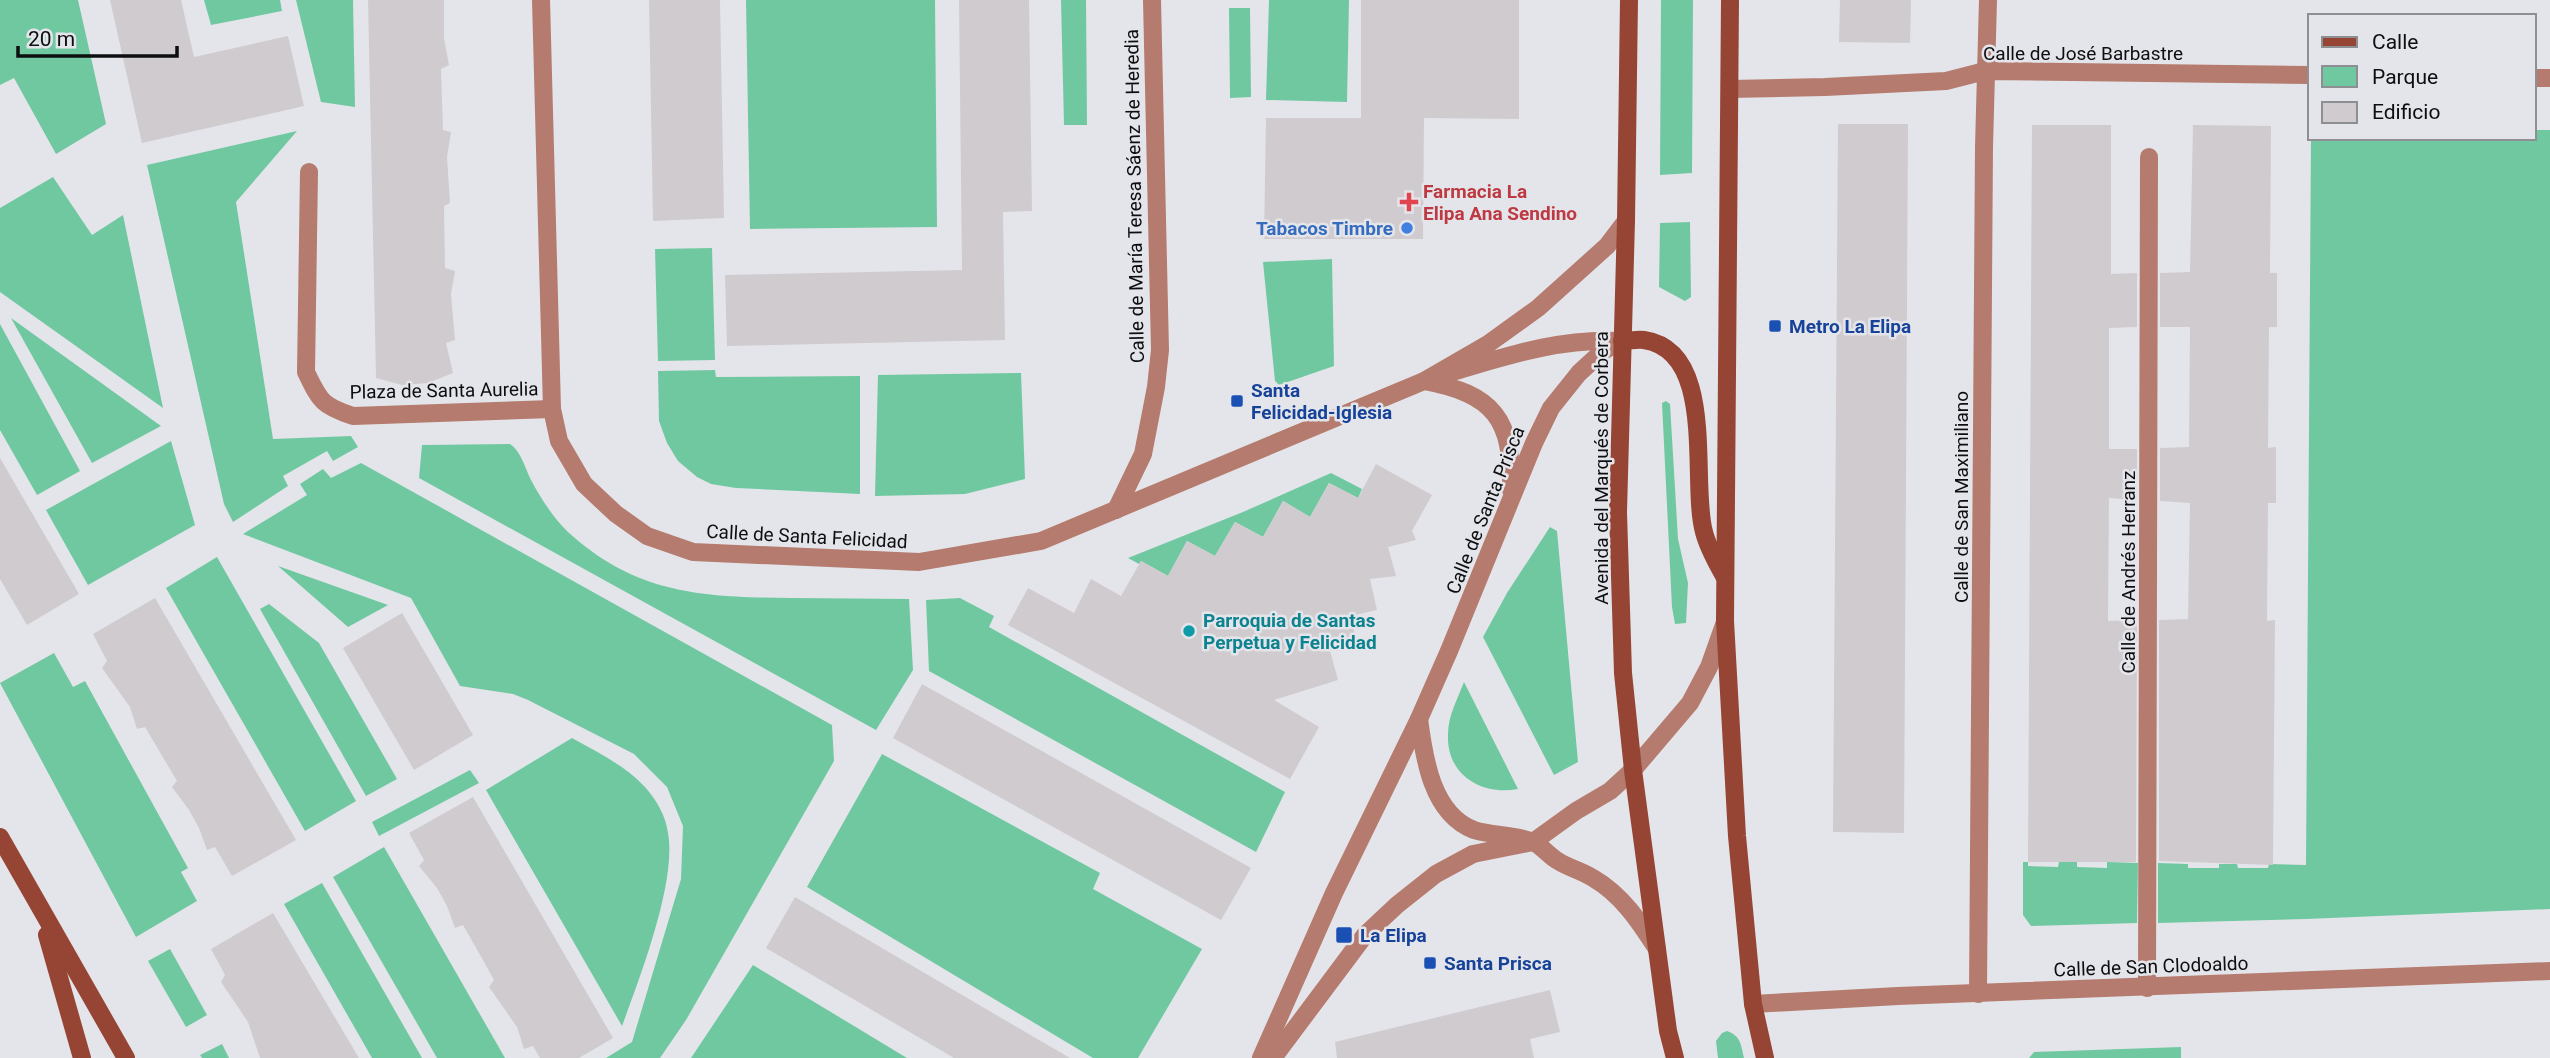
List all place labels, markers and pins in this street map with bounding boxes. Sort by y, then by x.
place label: Farmacia La Elipa Ana Sendino [1423,180,1577,225]
marker: Farmacia La Elipa Ana Sendino [1401,194,1417,210]
place label: Tabacos Timbre [1256,217,1393,240]
marker: Tabacos Timbre [1399,220,1415,236]
place label: Metro La Elipa [1789,315,1911,338]
marker: Metro La Elipa [1767,318,1783,334]
place label: Santa Felicidad-Iglesia [1251,379,1392,424]
marker: Santa Felicidad-Iglesia [1229,393,1245,409]
place label: Parroquia de Santas Perpetua y Felicidad [1203,609,1377,654]
marker: Parroquia de Santas Perpetua y Felicidad [1181,623,1197,639]
place label: La Elipa [1360,924,1427,947]
marker: La Elipa [1334,925,1354,945]
place label: Santa Prisca [1444,952,1552,975]
marker: Santa Prisca [1422,955,1438,971]

